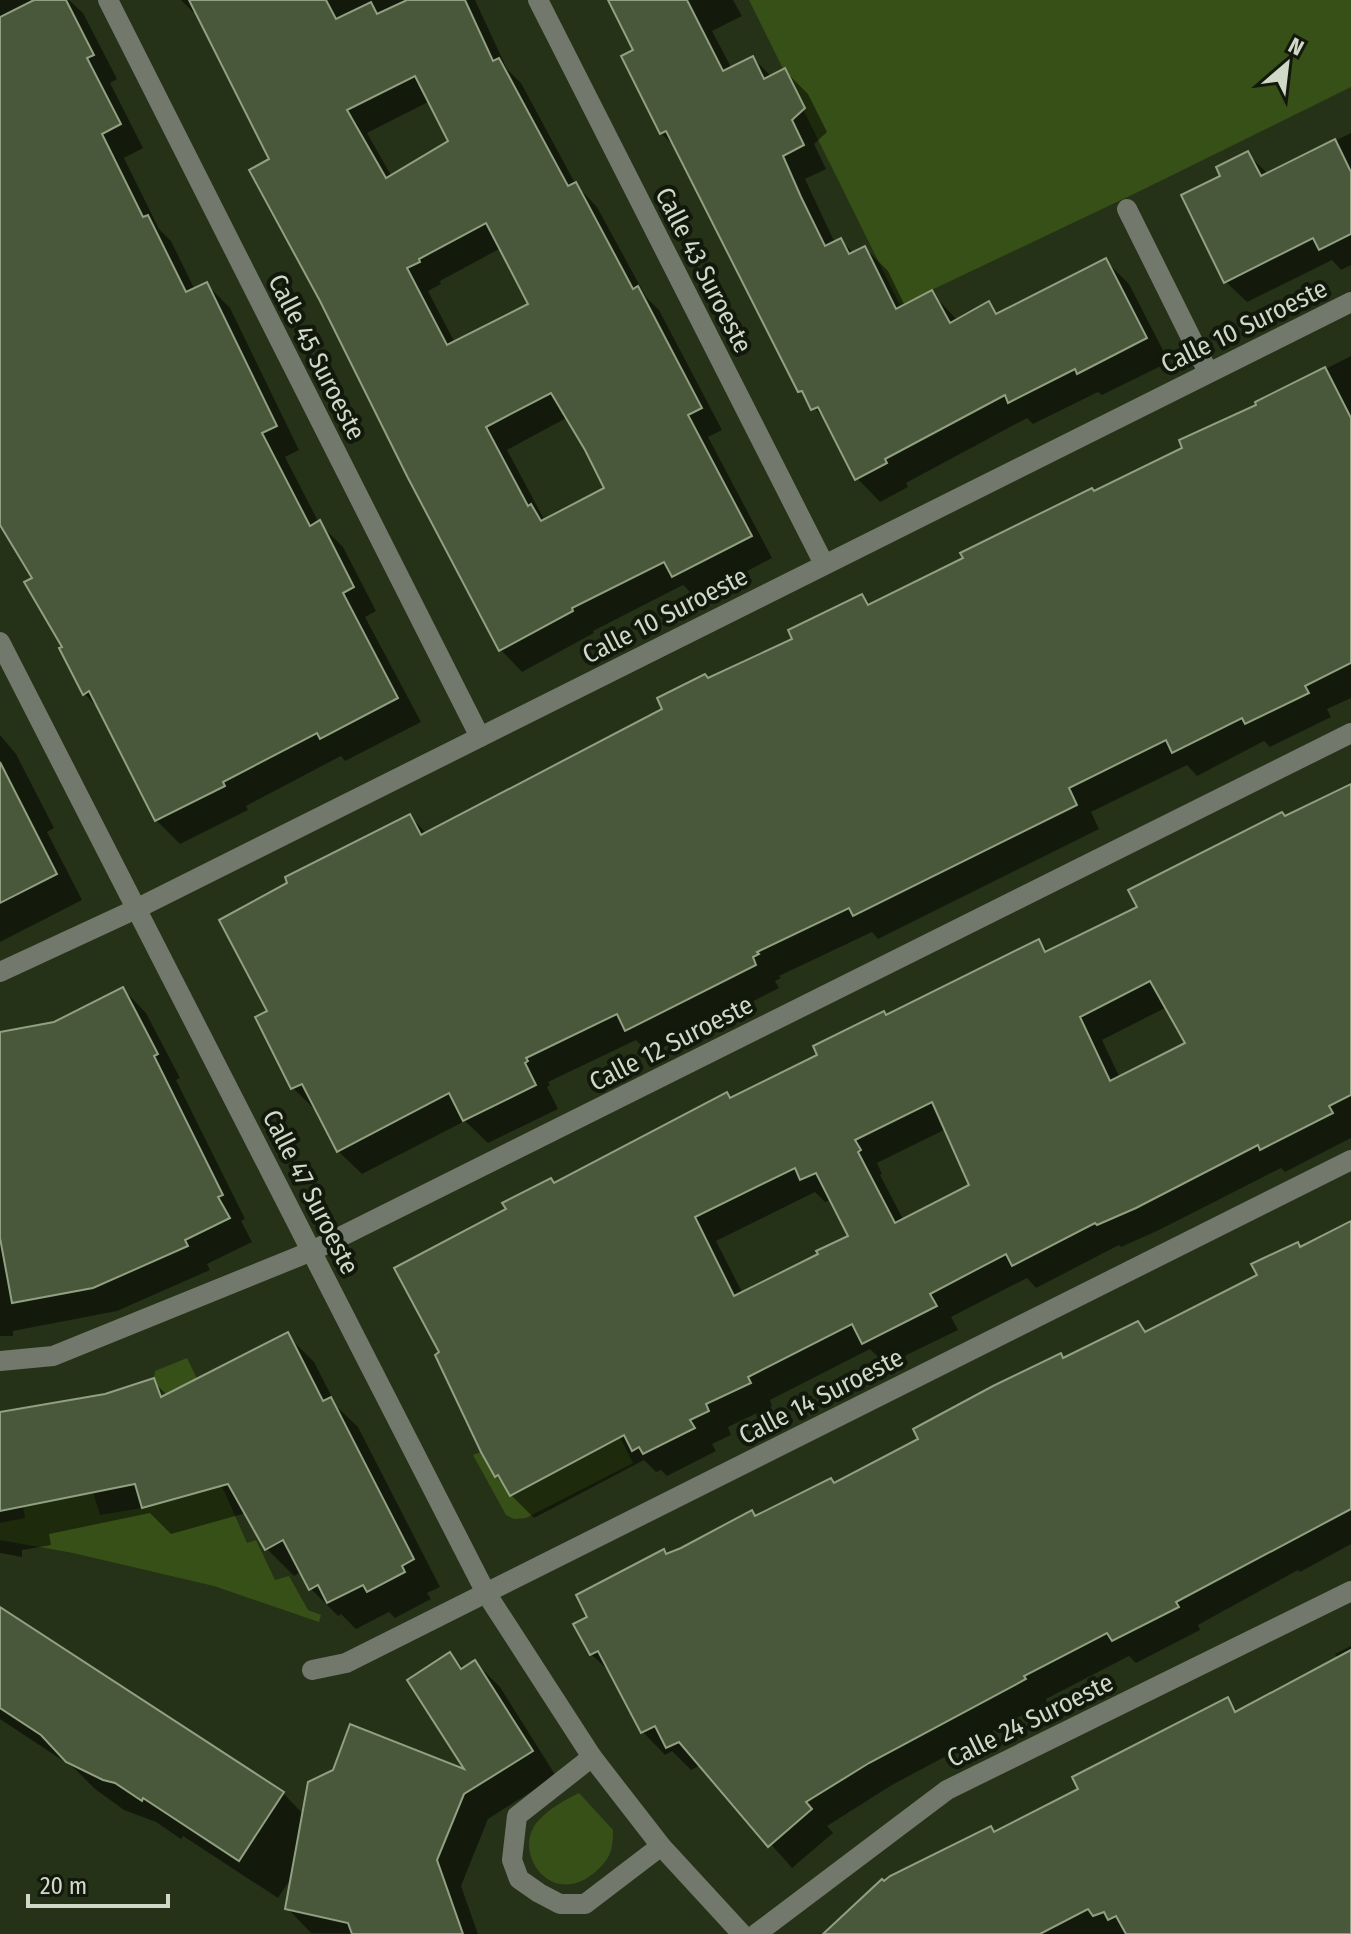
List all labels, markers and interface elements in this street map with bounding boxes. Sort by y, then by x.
north arrow [1247,24,1327,104]
text: N [1284,32,1308,62]
street label: Calle 43 Suroeste [649,182,759,358]
street label: Calle 45 Suroeste [261,269,372,445]
street label: Calle 10 Suroeste [1156,273,1332,380]
street label: Calle 10 Suroeste [577,561,753,670]
street label: Calle 12 Suroeste [584,989,758,1098]
street label: Calle 47 Suroeste [256,1105,365,1280]
street label: Calle 14 Suroeste [734,1342,909,1451]
street label: Calle 24 Suroeste [942,1667,1118,1774]
scale bar [28,1858,168,1908]
text: 20 m [40,1872,87,1900]

